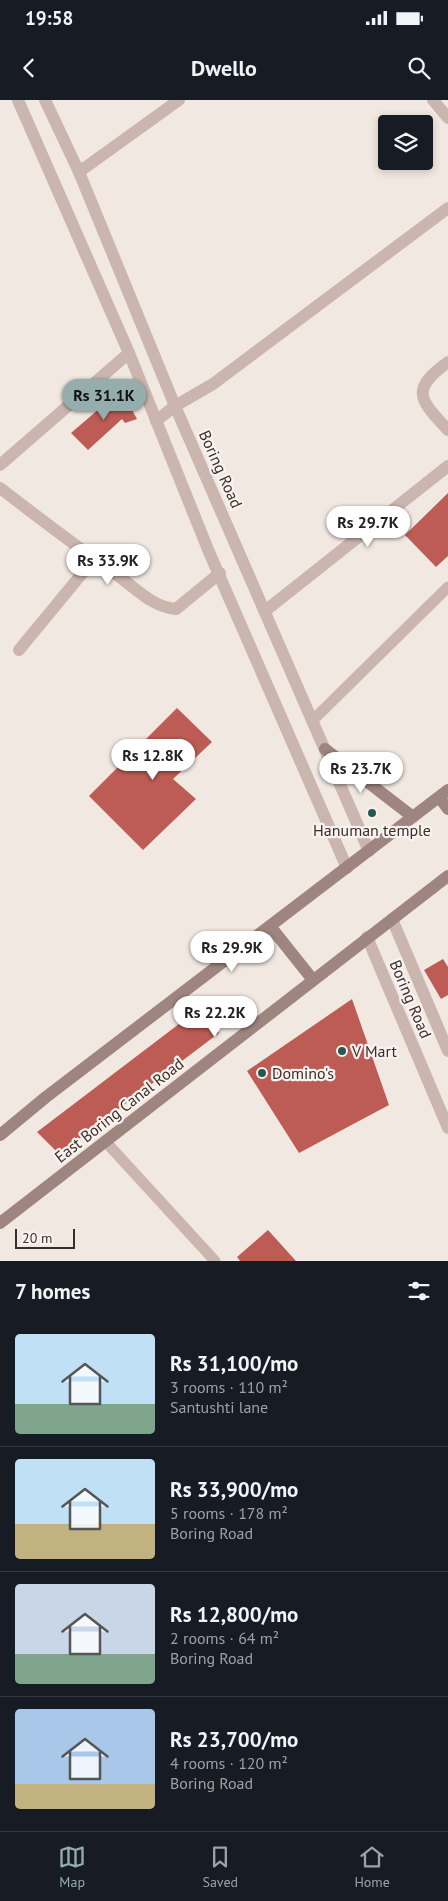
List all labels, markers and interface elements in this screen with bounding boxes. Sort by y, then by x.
text: 19:58 [25,6,73,30]
icon: back [15,54,43,82]
text: Dwello [191,54,257,82]
icon: search [405,54,433,82]
map controls [378,115,433,170]
button: layers [378,115,433,170]
pin: Rs 31.1K [52,378,156,421]
text: Rs 31.1K [73,385,135,405]
street label: Boring Road [195,427,247,511]
pin: Rs 29.7K [316,506,420,548]
text: Rs 29.7K [337,512,399,532]
pin: Rs 33.9K [56,544,160,586]
text: Rs 33.9K [77,550,139,570]
pin: Rs 12.8K [101,738,205,781]
text: Rs 12.8K [122,745,184,765]
pin: Rs 23.7K [309,752,413,794]
text: Rs 23.7K [330,758,392,778]
marker: Hanuman temple [366,807,378,819]
place label: Hanuman temple [313,820,431,840]
pin: Rs 29.9K [180,930,284,973]
text: Rs 29.9K [201,937,263,957]
street label: Boring Road [386,957,436,1041]
pin: Rs 22.2K [163,996,267,1038]
text: Rs 22.2K [184,1002,246,1022]
place label: V Mart [351,1041,397,1061]
marker: V Mart [336,1045,348,1057]
street label: East Boring Canal Road [50,1053,188,1167]
place label: Domino's [272,1063,334,1083]
marker: Domino's [256,1067,268,1079]
scale bar [15,1226,75,1249]
text: 20 m [22,1229,52,1247]
icon: filters [405,1277,433,1305]
text: 7 homes [15,1278,90,1305]
text: Rs 31,100/mo [170,1350,298,1377]
icon: home [55,1354,115,1414]
text: 3 rooms · 110 m² [170,1377,288,1397]
text: Santushti lane [170,1397,268,1417]
text: Rs 33,900/mo [170,1476,298,1503]
icon: home [55,1479,115,1539]
text: 5 rooms · 178 m² [170,1503,288,1523]
text: Boring Road [170,1523,253,1543]
text: Rs 12,800/mo [170,1601,298,1628]
icon: home [55,1604,115,1664]
text: 2 rooms · 64 m² [170,1628,279,1648]
text: Boring Road [170,1648,253,1668]
text: Rs 23,700/mo [170,1726,298,1753]
icon: home [55,1729,115,1789]
text: 4 rooms · 120 m² [170,1753,288,1773]
text: Boring Road [170,1773,253,1793]
tab: Map [58,1843,86,1891]
tab: Saved [202,1843,238,1891]
tab: Home [354,1843,390,1891]

